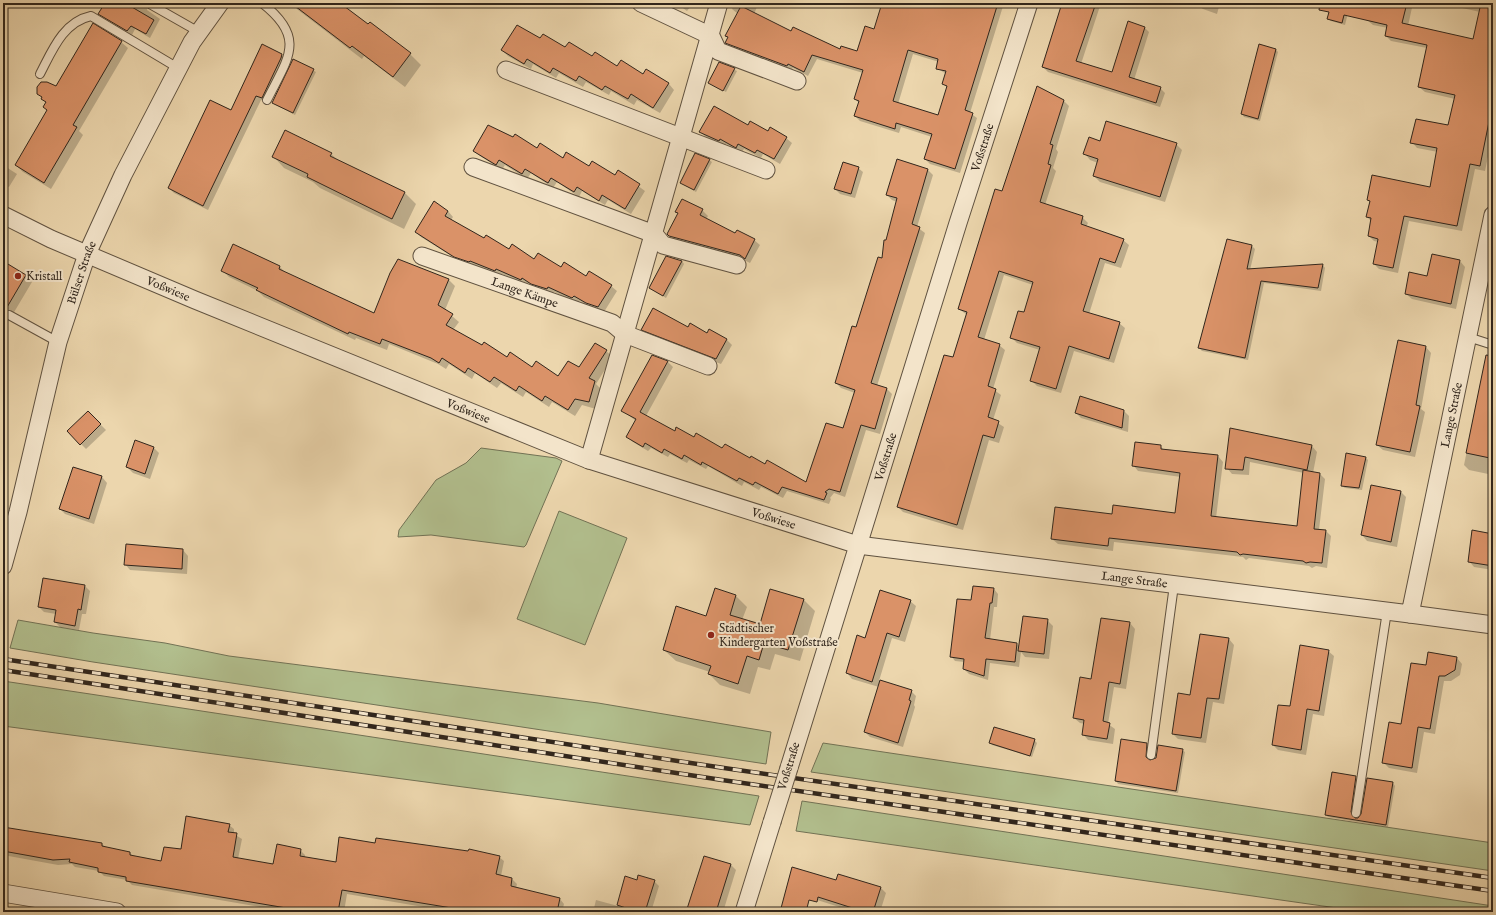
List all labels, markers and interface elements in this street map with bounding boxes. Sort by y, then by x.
street label: Voßstraße [967,121,997,174]
street label: Bülser Straße [64,238,100,306]
place label: Kristall [26,269,63,284]
marker: Kristall [13,271,23,281]
street label: Voßwiese [143,272,193,305]
street label: Lange Kämpe [489,274,561,311]
street label: Lange Straße [1437,380,1466,449]
street label: Voßwiese [443,395,493,427]
street label: Voßstraße [871,430,900,483]
street label: Voßwiese [749,504,798,533]
street label: Lange Straße [1101,568,1169,591]
place label: Städtischer Kindergarten Voßstraße [719,621,838,650]
marker: Städtischer Kindergarten Voßstraße [706,630,716,640]
street label: Voßstraße [774,740,804,793]

